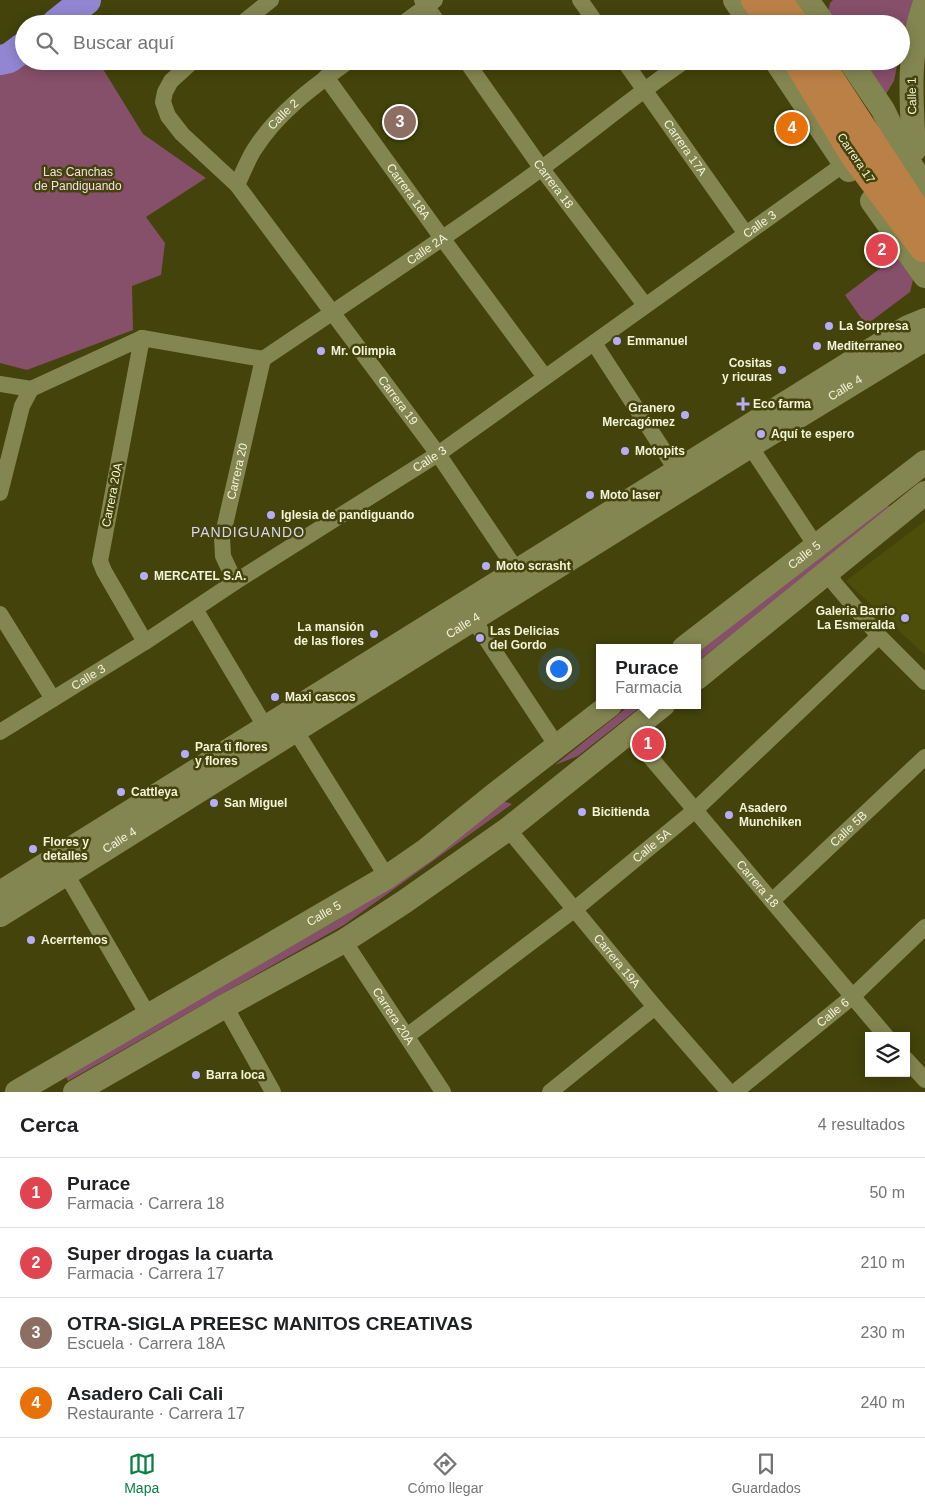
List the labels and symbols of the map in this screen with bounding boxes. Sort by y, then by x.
street label: Calle 1 [905,77,919,115]
street label: Calle 2 [265,96,301,133]
pin: 3 [384,103,416,141]
pin: 4 [776,109,808,147]
street label: Carrera 17A [661,117,710,178]
street label: Carrera 17 [834,130,878,186]
street label: Carrera 18 [531,157,577,211]
street label: Carrera 18A [384,161,433,222]
park label: Las Canchas de Pandiguando [34,165,122,193]
street label: Calle 3 [740,208,779,241]
street label: Calle 2A [404,231,449,268]
pin: 2 [866,231,898,269]
place label: La Sorpresa [839,319,909,333]
marker: La Sorpresa [823,320,835,332]
place label: Emmanuel [627,334,688,348]
marker: Emmanuel [611,335,623,347]
place label: Mediterraneo [827,339,902,353]
marker: Mediterraneo [811,340,823,352]
place label: Mr. Olimpia [331,344,396,358]
marker: Mr. Olimpia [315,345,327,357]
place label: Cositas y ricuras [722,356,772,384]
marker: Cositas y ricuras [776,364,788,376]
street label: Calle 4 [825,372,865,404]
street label: Carrera 19 [375,373,421,428]
place label: Eco farma [753,397,811,411]
marker: Eco farma [737,398,749,410]
place label: Granero Mercagómez [602,401,675,429]
marker: Granero Mercagómez [679,409,691,421]
place label: Aquí te espero [771,427,854,441]
marker: Aquí te espero [755,428,767,440]
street label: Carrera 20 [224,442,251,501]
street label: Calle 3 [410,443,450,475]
place label: Motopits [635,444,685,458]
marker: Motopits [619,445,631,457]
street label: Carrera 20A [99,462,125,528]
place label: Moto laser [600,488,660,502]
marker: Moto laser [584,489,596,501]
place label: Iglesia de pandiguando [281,508,414,522]
marker: Iglesia de pandiguando [265,509,277,521]
district label: PANDIGUANDO [191,524,305,540]
street label: Calle 5 [785,538,824,572]
place label: Moto scrasht [496,559,571,573]
marker: Moto scrasht [480,560,492,572]
place label: MERCATEL S.A. [154,569,246,583]
marker: MERCATEL S.A. [138,570,150,582]
place label: Galeria Barrio La Esmeralda [816,604,895,632]
street label: Calle 4 [443,609,483,641]
marker: Galeria Barrio La Esmeralda [899,612,911,624]
place label: La mansión de las flores [294,620,364,648]
place label: Las Delicias del Gordo [490,624,560,652]
marker: La mansión de las flores [368,628,380,640]
marker: Las Delicias del Gordo [474,632,486,644]
your location [546,656,572,682]
street label: Calle 3 [69,661,108,693]
place label: Maxi cascos [285,690,356,704]
marker: Maxi cascos [269,691,281,703]
pin: 1 [632,725,664,763]
place label: Para ti flores y flores [195,740,268,768]
marker: Para ti flores y flores [179,748,191,760]
place label: Cattleya [131,785,178,799]
marker: Cattleya [115,786,127,798]
place label: San Miguel [224,796,287,810]
marker: San Miguel [208,797,220,809]
place label: Asadero Munchiken [739,801,802,829]
place label: Bicitienda [592,805,650,819]
marker: Bicitienda [576,806,588,818]
street label: Calle 5B [827,808,870,850]
marker: Asadero Munchiken [723,809,735,821]
street label: Calle 4 [100,824,139,856]
street label: Calle 5A [630,826,674,866]
place label: Flores y detalles [43,835,89,863]
marker: Flores y detalles [27,843,39,855]
street label: Carrera 18 [734,858,782,911]
street label: Calle 5 [304,898,344,929]
street label: Carrera 19A [591,931,643,991]
place label: Acerrtemos [41,933,108,947]
marker: Acerrtemos [25,934,37,946]
street label: Carrera 20A [370,985,417,1047]
street label: Calle 6 [814,995,852,1030]
place label: Barra loca [206,1068,265,1082]
marker: Barra loca [190,1069,202,1081]

